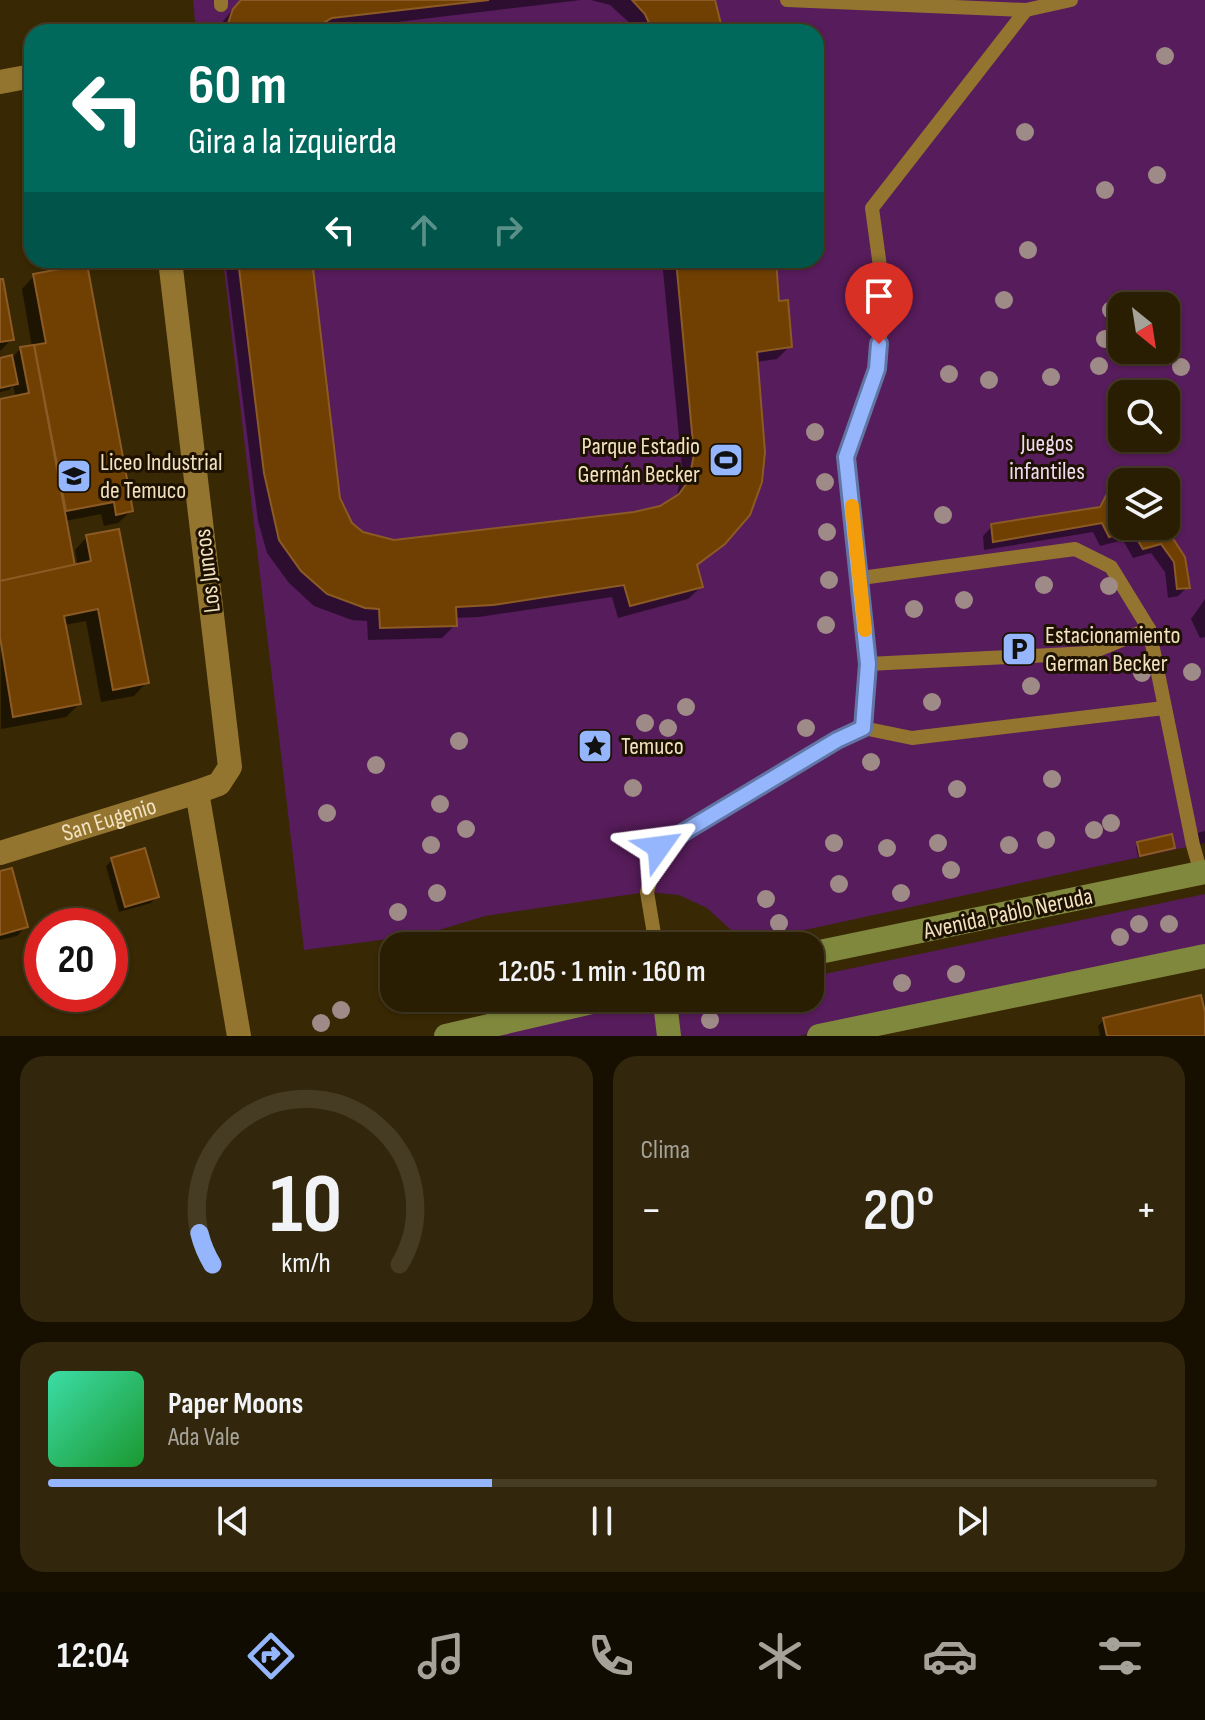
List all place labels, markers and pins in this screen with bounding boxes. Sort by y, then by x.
pin [845,262,913,344]
place label: Parque Estadio Germán Becker [577,432,700,489]
sports icon: Parque Estadio Germán Becker [707,441,745,479]
place label: Liceo Industrial de Temuco [100,448,222,505]
school or university icon: Liceo Industrial de Temuco [55,457,93,495]
place label: Estacionamiento German Becker [1045,621,1181,678]
parking icon: Estacionamiento German Becker [1000,630,1038,668]
place icon: Temuco [576,727,614,765]
place label: Temuco [621,732,684,761]

